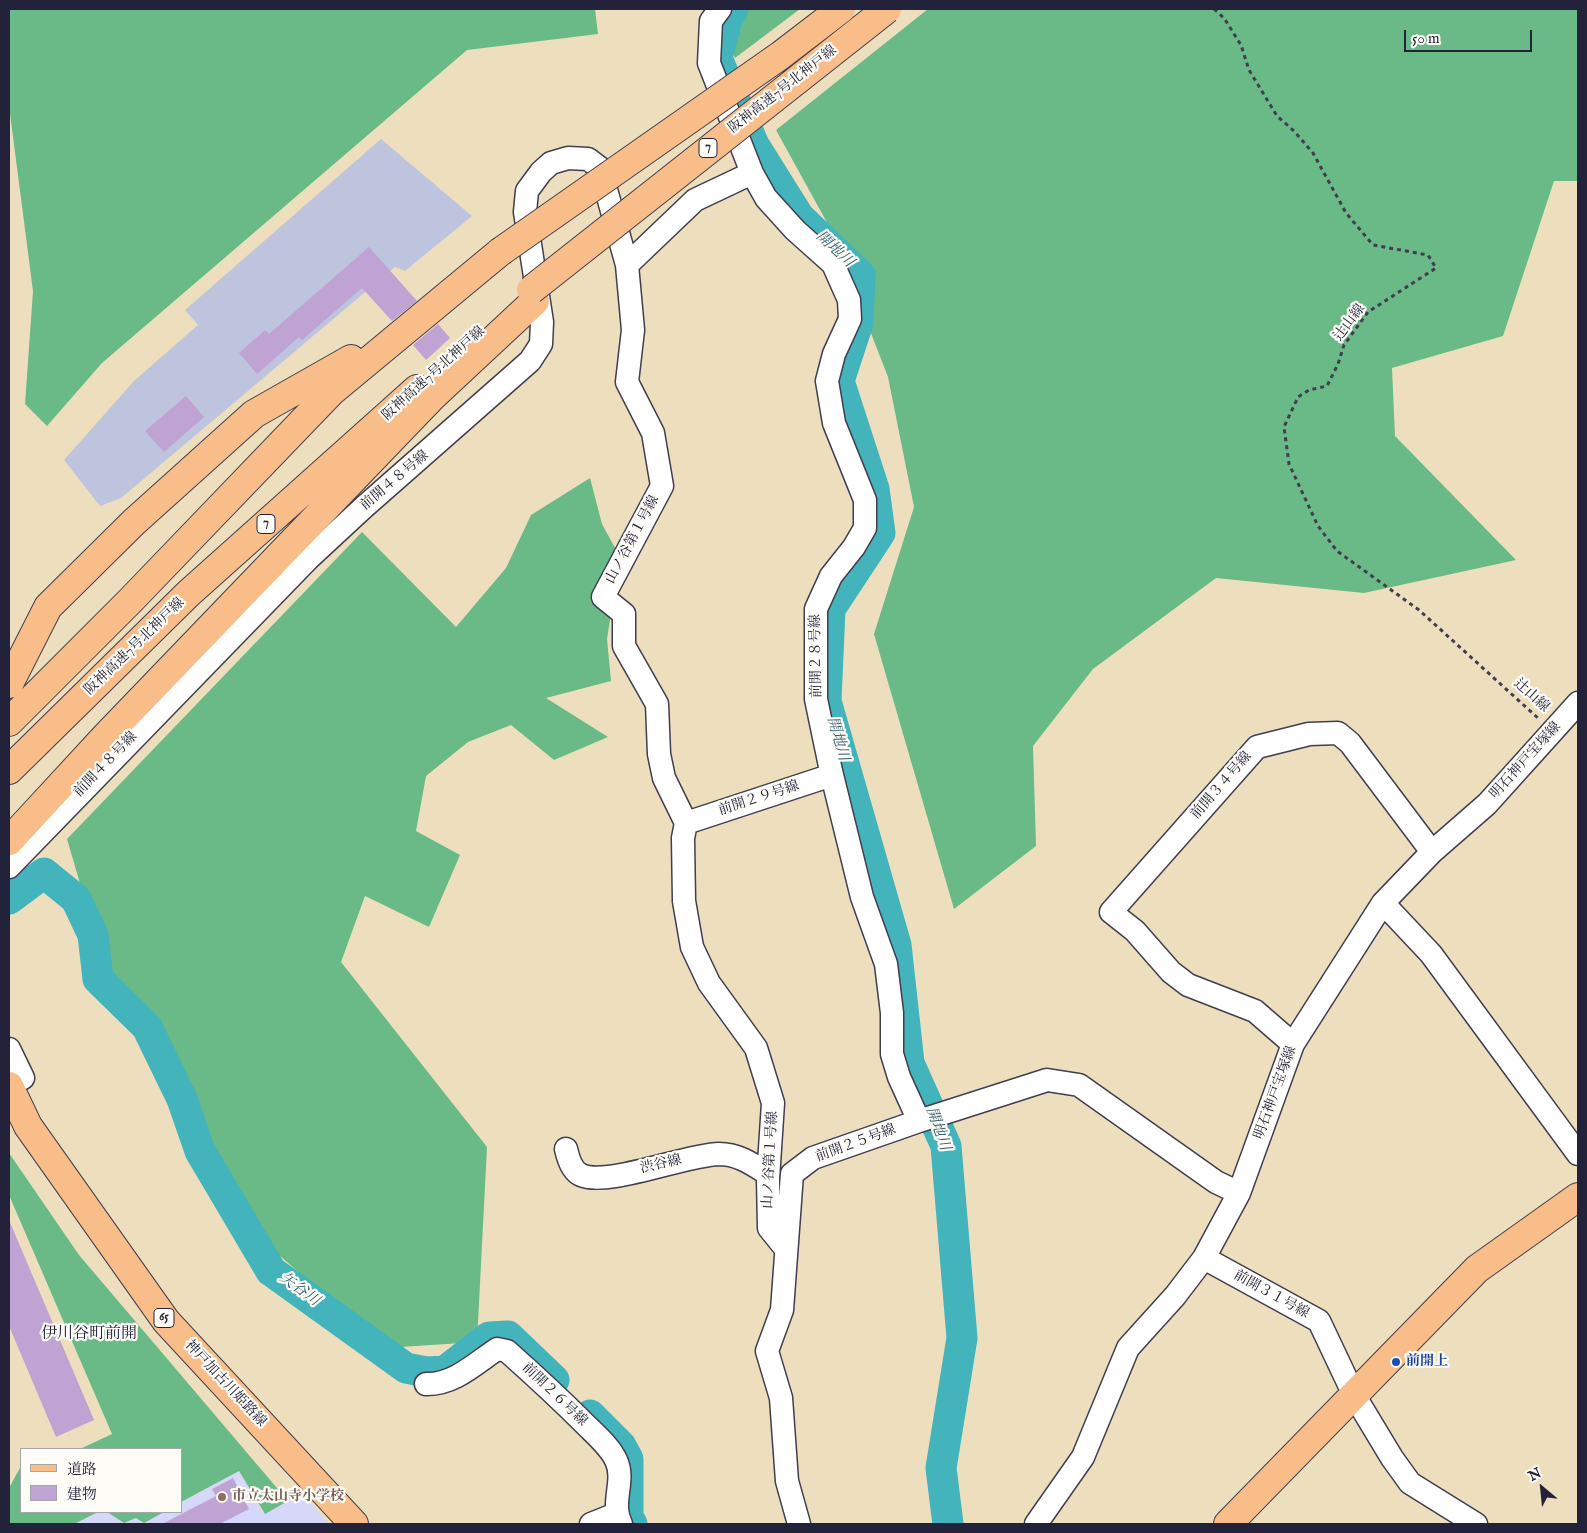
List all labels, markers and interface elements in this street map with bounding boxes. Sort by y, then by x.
scale bar [1407,20,1534,52]
text: 50 m [1412,29,1440,48]
street label: 阪神高速7号北神戸線 [726,43,840,137]
road number: 7 [699,138,717,158]
water label: 開地川 [811,228,857,272]
street label: 辻山線 [1331,301,1369,345]
street label: 阪神高速7号北神戸線 [379,323,489,425]
street label: 前開４８号線 [357,448,433,514]
street label: 山ノ谷第１号線 [603,493,663,587]
road number: 7 [257,514,275,534]
street label: 阪神高速7号北神戸線 [81,595,189,699]
street label: 前開２８号線 [808,614,826,698]
street label: 辻山線 [1510,676,1552,716]
water label: 開地川 [822,715,852,763]
street label: 明石神戸宝塚線 [1487,719,1565,803]
street label: 前開４８号線 [71,729,141,801]
street label: 前開３４号線 [1188,749,1256,823]
street label: 前開２９号線 [716,778,802,820]
street label: 明石神戸宝塚線 [1251,1044,1301,1142]
water label: 開地川 [921,1105,953,1153]
street label: 山ノ谷第１号線 [760,1111,782,1209]
street label: 前開２５号線 [814,1122,898,1166]
street label: 渋谷線 [639,1152,683,1178]
street label: 前開３１号線 [1230,1267,1312,1323]
water label: 矢谷川 [276,1269,322,1311]
road number: 65 [154,1309,174,1328]
district label: 伊川谷町前開 [41,1325,137,1345]
street label: 神戸加古川姫路線 [181,1337,269,1431]
place label: 前開上 [1406,1354,1448,1370]
marker: 前開上 [1390,1356,1402,1368]
street label: 前開２６号線 [518,1360,590,1430]
legend [20,1448,182,1513]
text: 道路 [67,1460,97,1479]
north arrow [1517,1463,1567,1513]
text: N [1525,1464,1545,1486]
text: 建物 [67,1485,97,1504]
place label: 市立太山寺小学校 [232,1489,344,1505]
marker: 市立太山寺小学校 [216,1491,228,1503]

